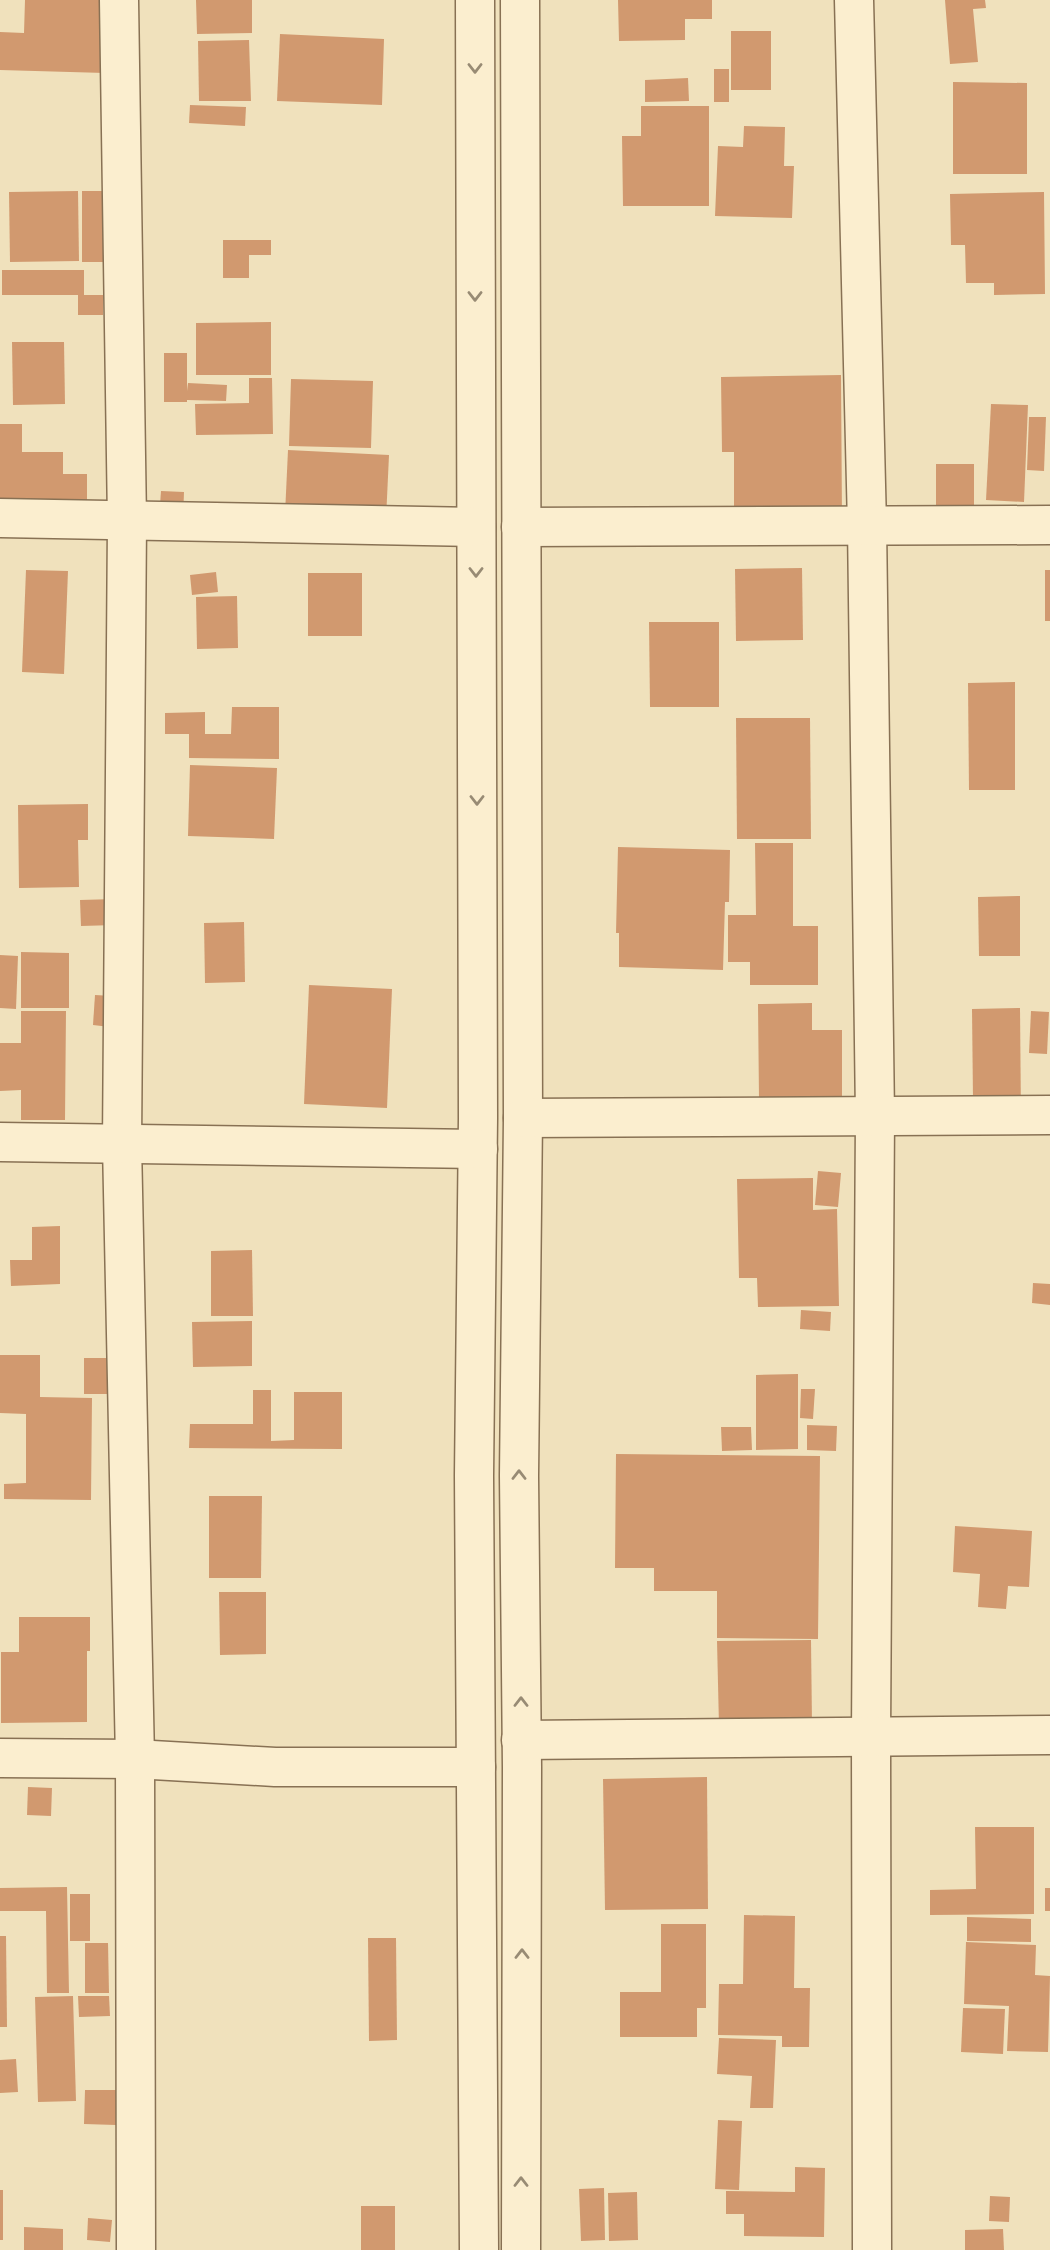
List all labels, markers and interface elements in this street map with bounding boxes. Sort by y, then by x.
one-way arrow [467,63,483,74]
one-way arrow [467,291,483,301]
one-way arrow [468,567,484,578]
one-way arrow [469,795,485,805]
one-way arrow [511,1469,527,1480]
one-way arrow [513,1697,529,1707]
one-way arrow [514,1949,530,1959]
one-way arrow [513,2176,529,2187]

